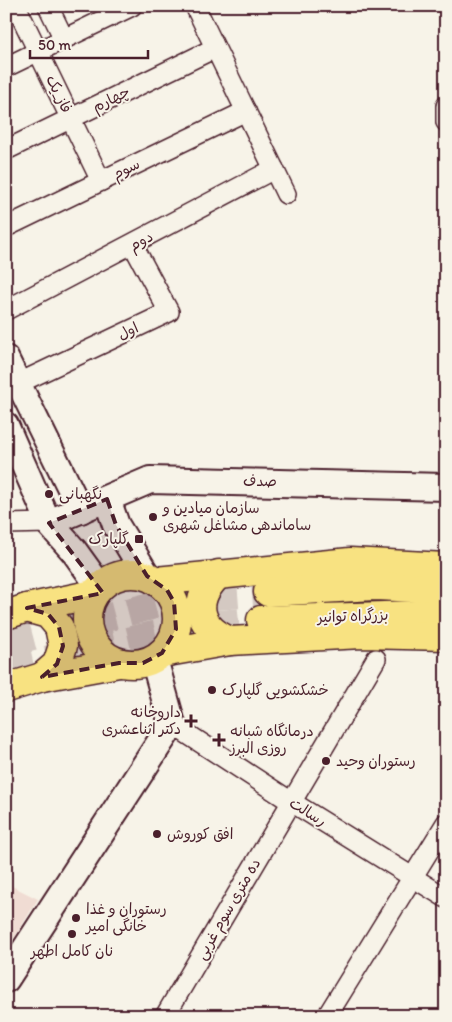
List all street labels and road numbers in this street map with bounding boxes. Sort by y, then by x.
street label: فاز_یک [42,72,76,116]
street label: چهارم [89,82,134,118]
street label: سوم [109,155,144,186]
street label: دوم [126,227,157,257]
street label: اول [115,318,141,344]
street label: صدف [243,472,277,490]
street label: بزرگراه توانیر [315,606,389,626]
street label: رسالت [286,794,330,830]
street label: ده متری سوم غربی [192,855,267,964]

